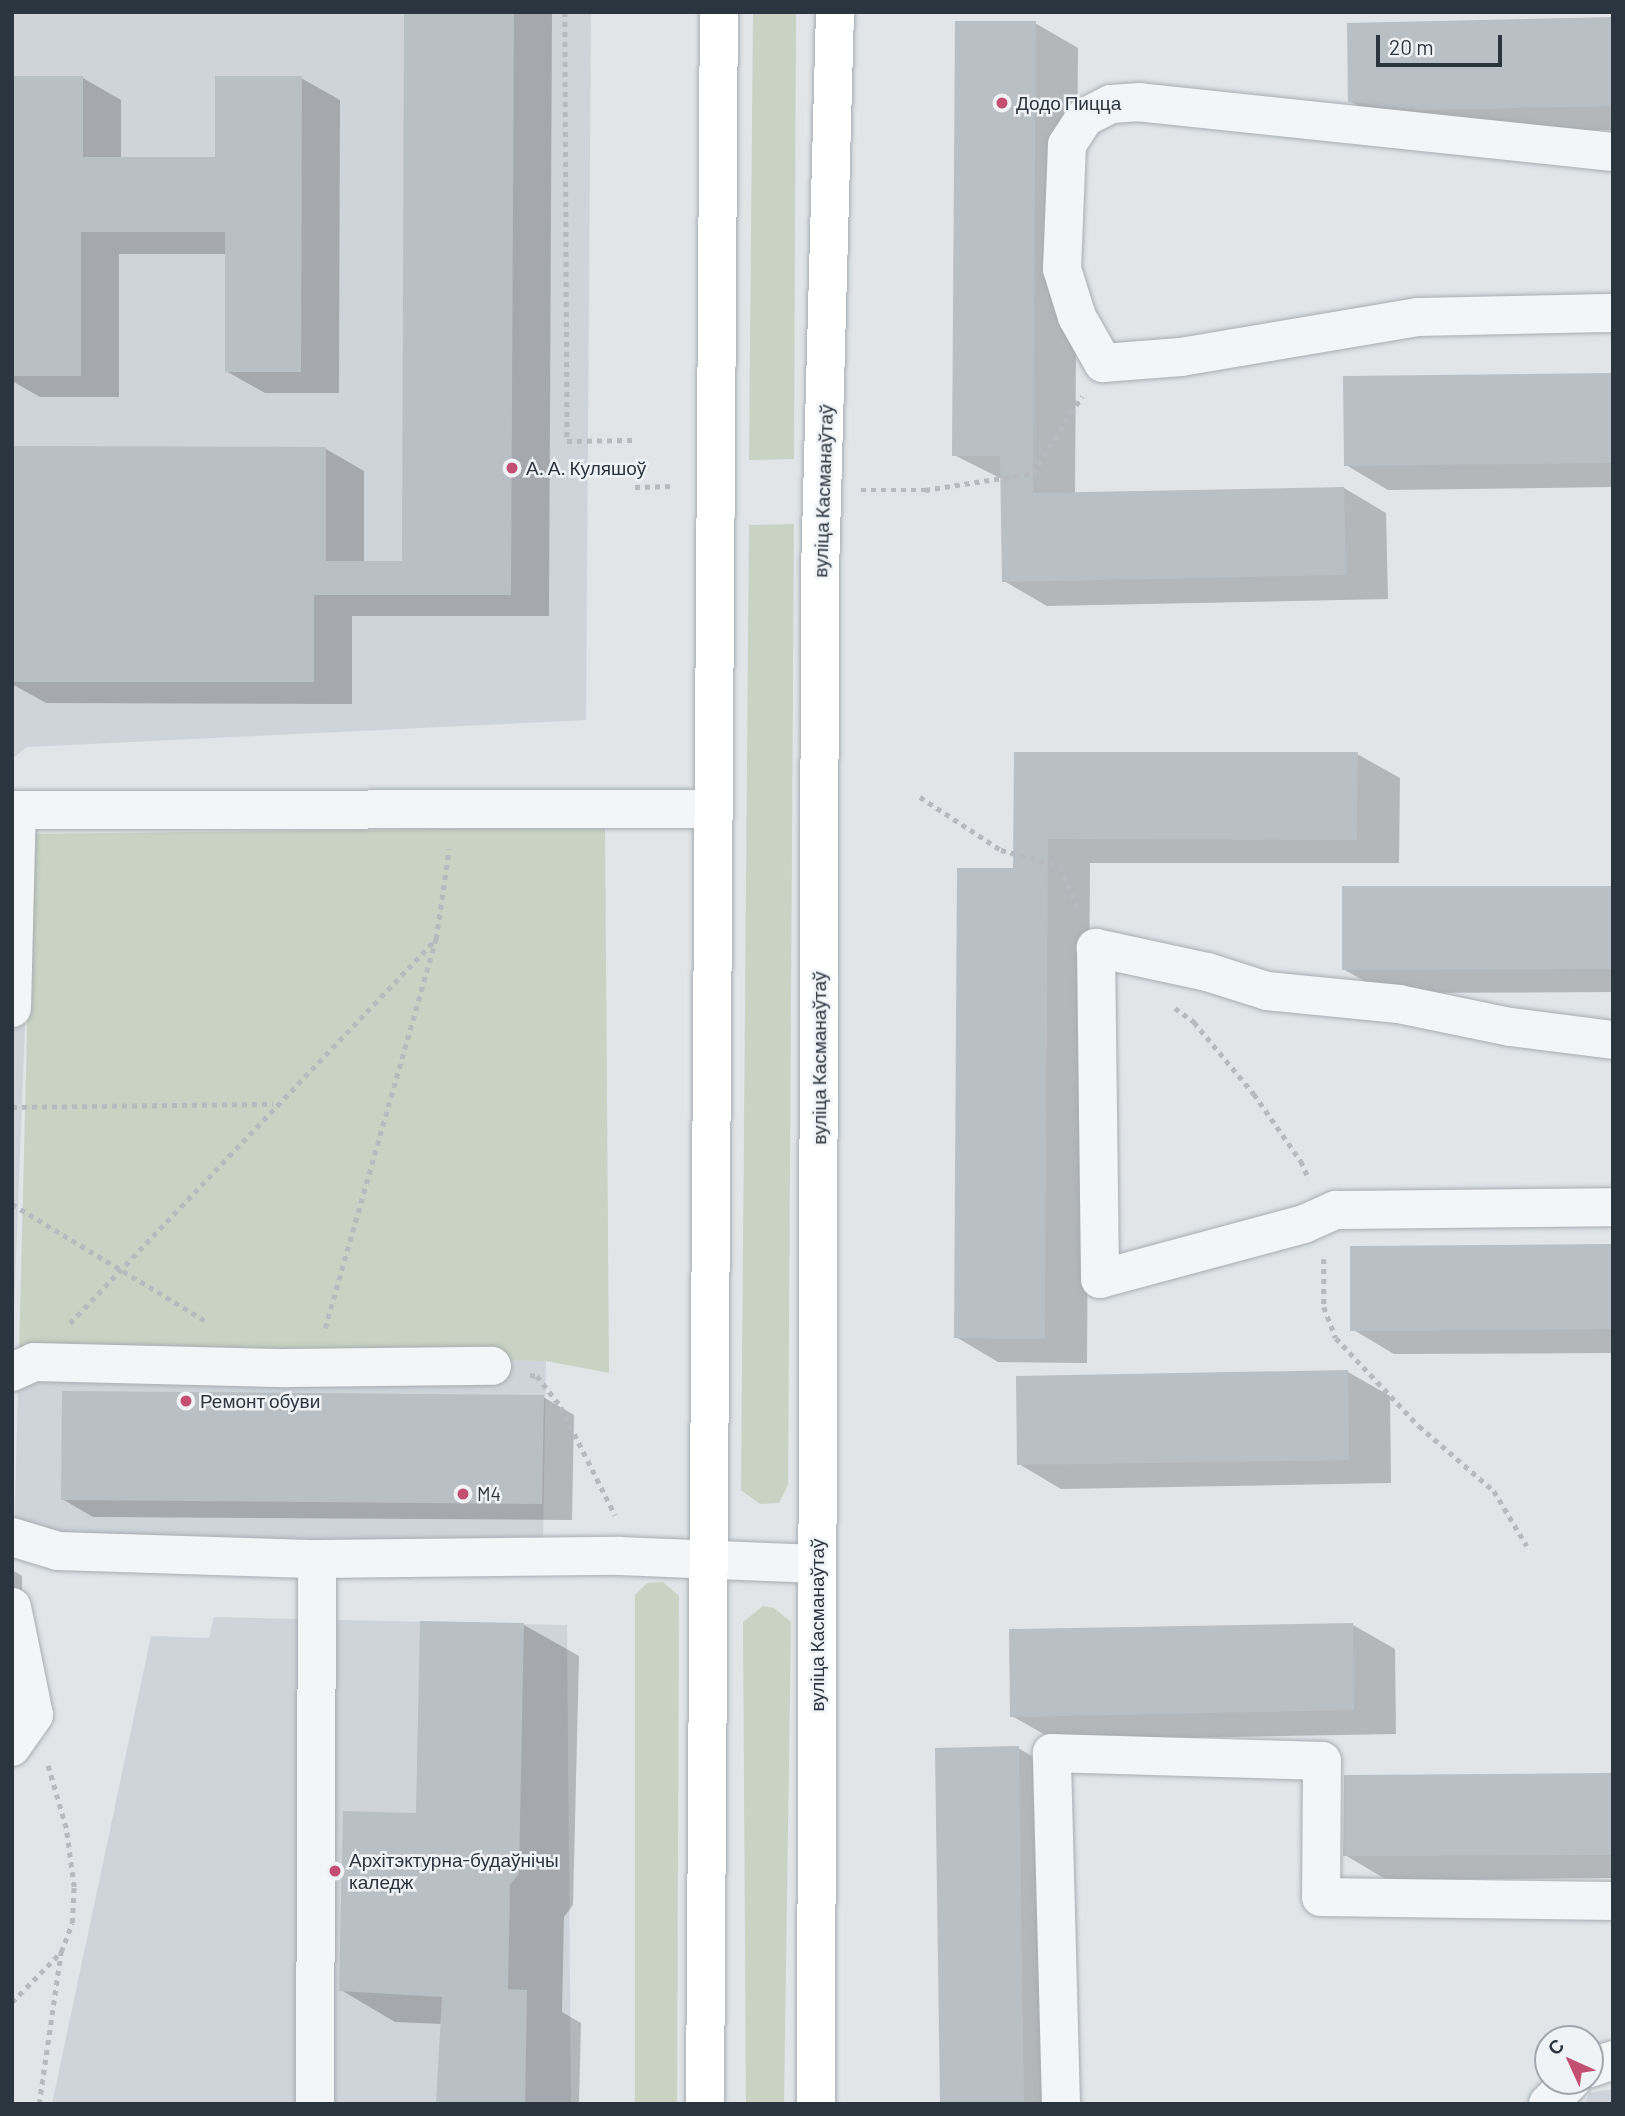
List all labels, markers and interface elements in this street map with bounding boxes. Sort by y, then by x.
scale bar [1380,21,1506,65]
text: 20 m [1389,34,1434,59]
place label: Додо Пицца [1016,92,1121,114]
marker: Додо Пицца [994,95,1010,111]
street label: вуліца Касманаўтаў [809,404,837,578]
place label: А. А. Куляшоў [526,457,646,479]
marker: А. А. Куляшоў [504,460,520,476]
street label: вуліца Касманаўтаў [808,971,830,1145]
place label: Ремонт обуви [200,1390,320,1412]
marker: Ремонт обуви [178,1393,194,1409]
place label: M4 [477,1483,501,1505]
marker: M4 [455,1486,471,1502]
street label: вуліца Касманаўтаў [806,1538,828,1712]
place label: Архітэктурна-будаўнічы каледж [349,1849,559,1893]
marker: Архітэктурна-будаўнічы каледж [327,1863,343,1879]
north arrow [1534,2025,1604,2095]
text: С [1542,2033,1568,2059]

